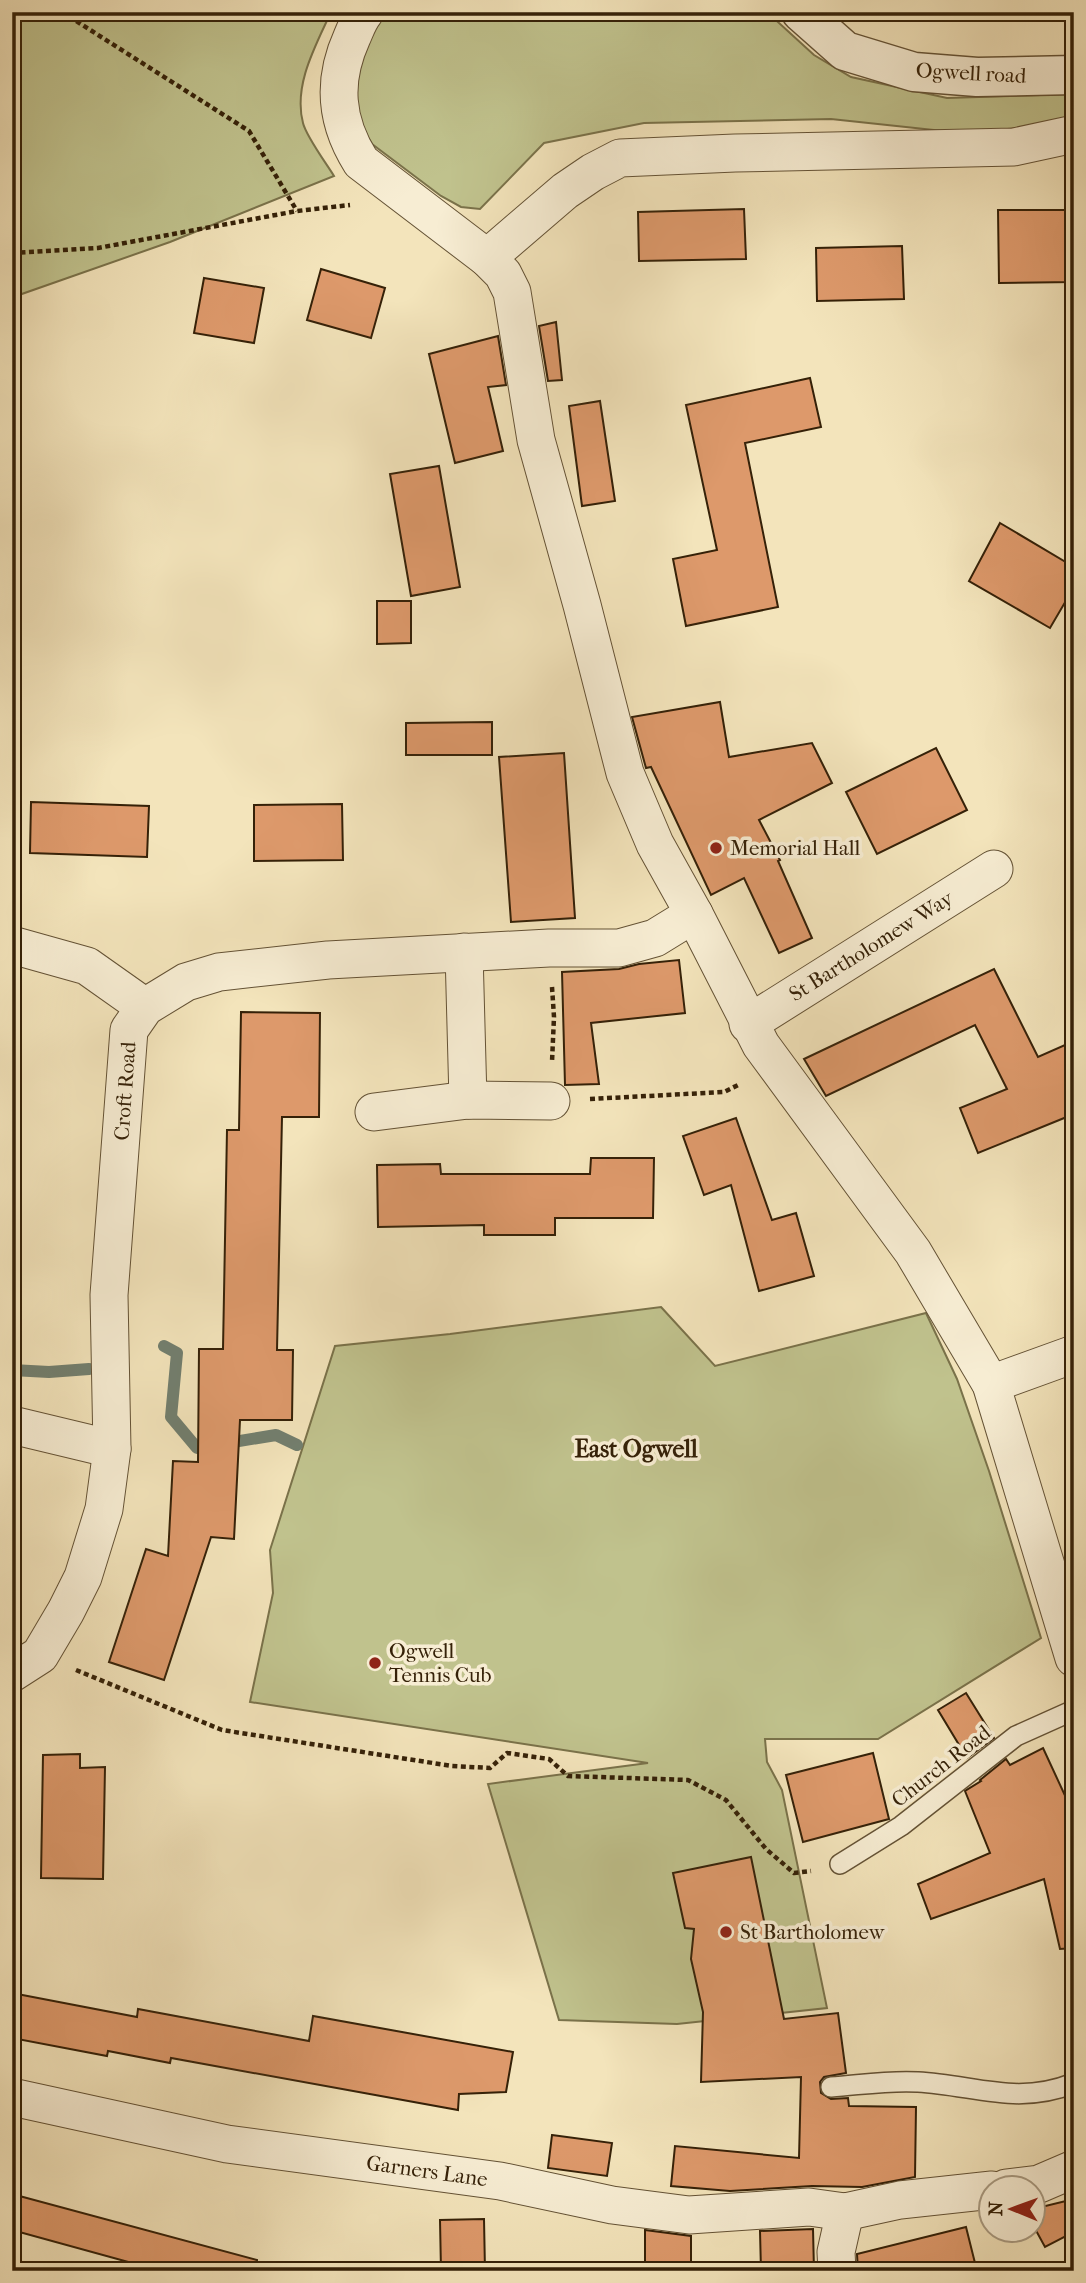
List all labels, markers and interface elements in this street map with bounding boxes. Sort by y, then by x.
street label: Ogwell road [915,58,1027,88]
place label: Memorial Hall [730,836,861,860]
marker: Memorial Hall [708,840,724,856]
street label: St Bartholomew Way [785,885,958,1006]
street label: Croft Road [110,1040,140,1141]
district label: East Ogwell [574,1435,698,1463]
place label: Ogwell Tennis Cub [389,1639,492,1687]
marker: Ogwell Tennis Cub [367,1655,383,1671]
street label: Church Road [887,1720,996,1812]
place label: St Bartholomew [740,1920,886,1944]
marker: St Bartholomew [718,1924,734,1940]
street label: Garners Lane [365,2151,489,2191]
north arrow [978,2174,1048,2244]
text: N [985,2201,1007,2216]

